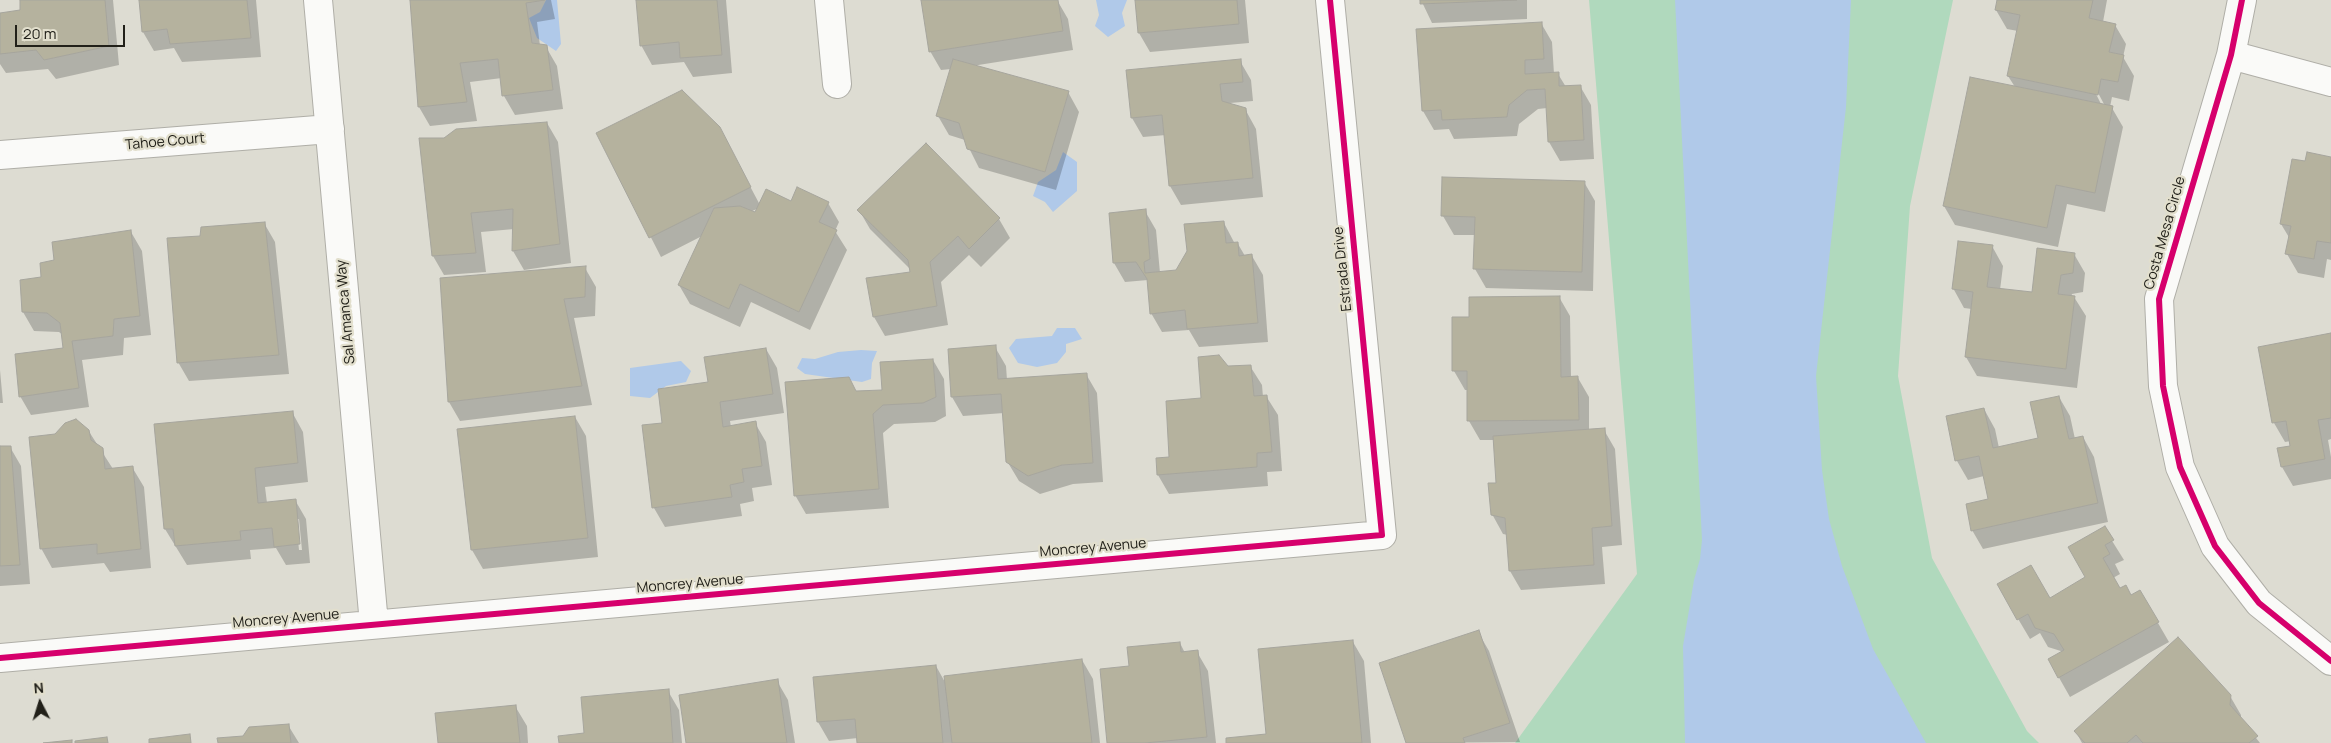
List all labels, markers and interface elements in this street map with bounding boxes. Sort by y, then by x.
scale bar [18,15,128,47]
text: 20 m [23,23,56,44]
street label: Tahoe Court [124,130,206,154]
street label: Costa Mesa Circle [2141,175,2189,291]
street label: Estrada Drive [1330,226,1356,312]
street label: Sal Amanca Way [333,259,359,365]
street label: Moncrey Avenue [1039,535,1147,561]
street label: Moncrey Avenue [636,571,744,597]
street label: Moncrey Avenue [232,606,340,632]
north arrow [15,678,65,728]
text: N [33,678,44,697]

